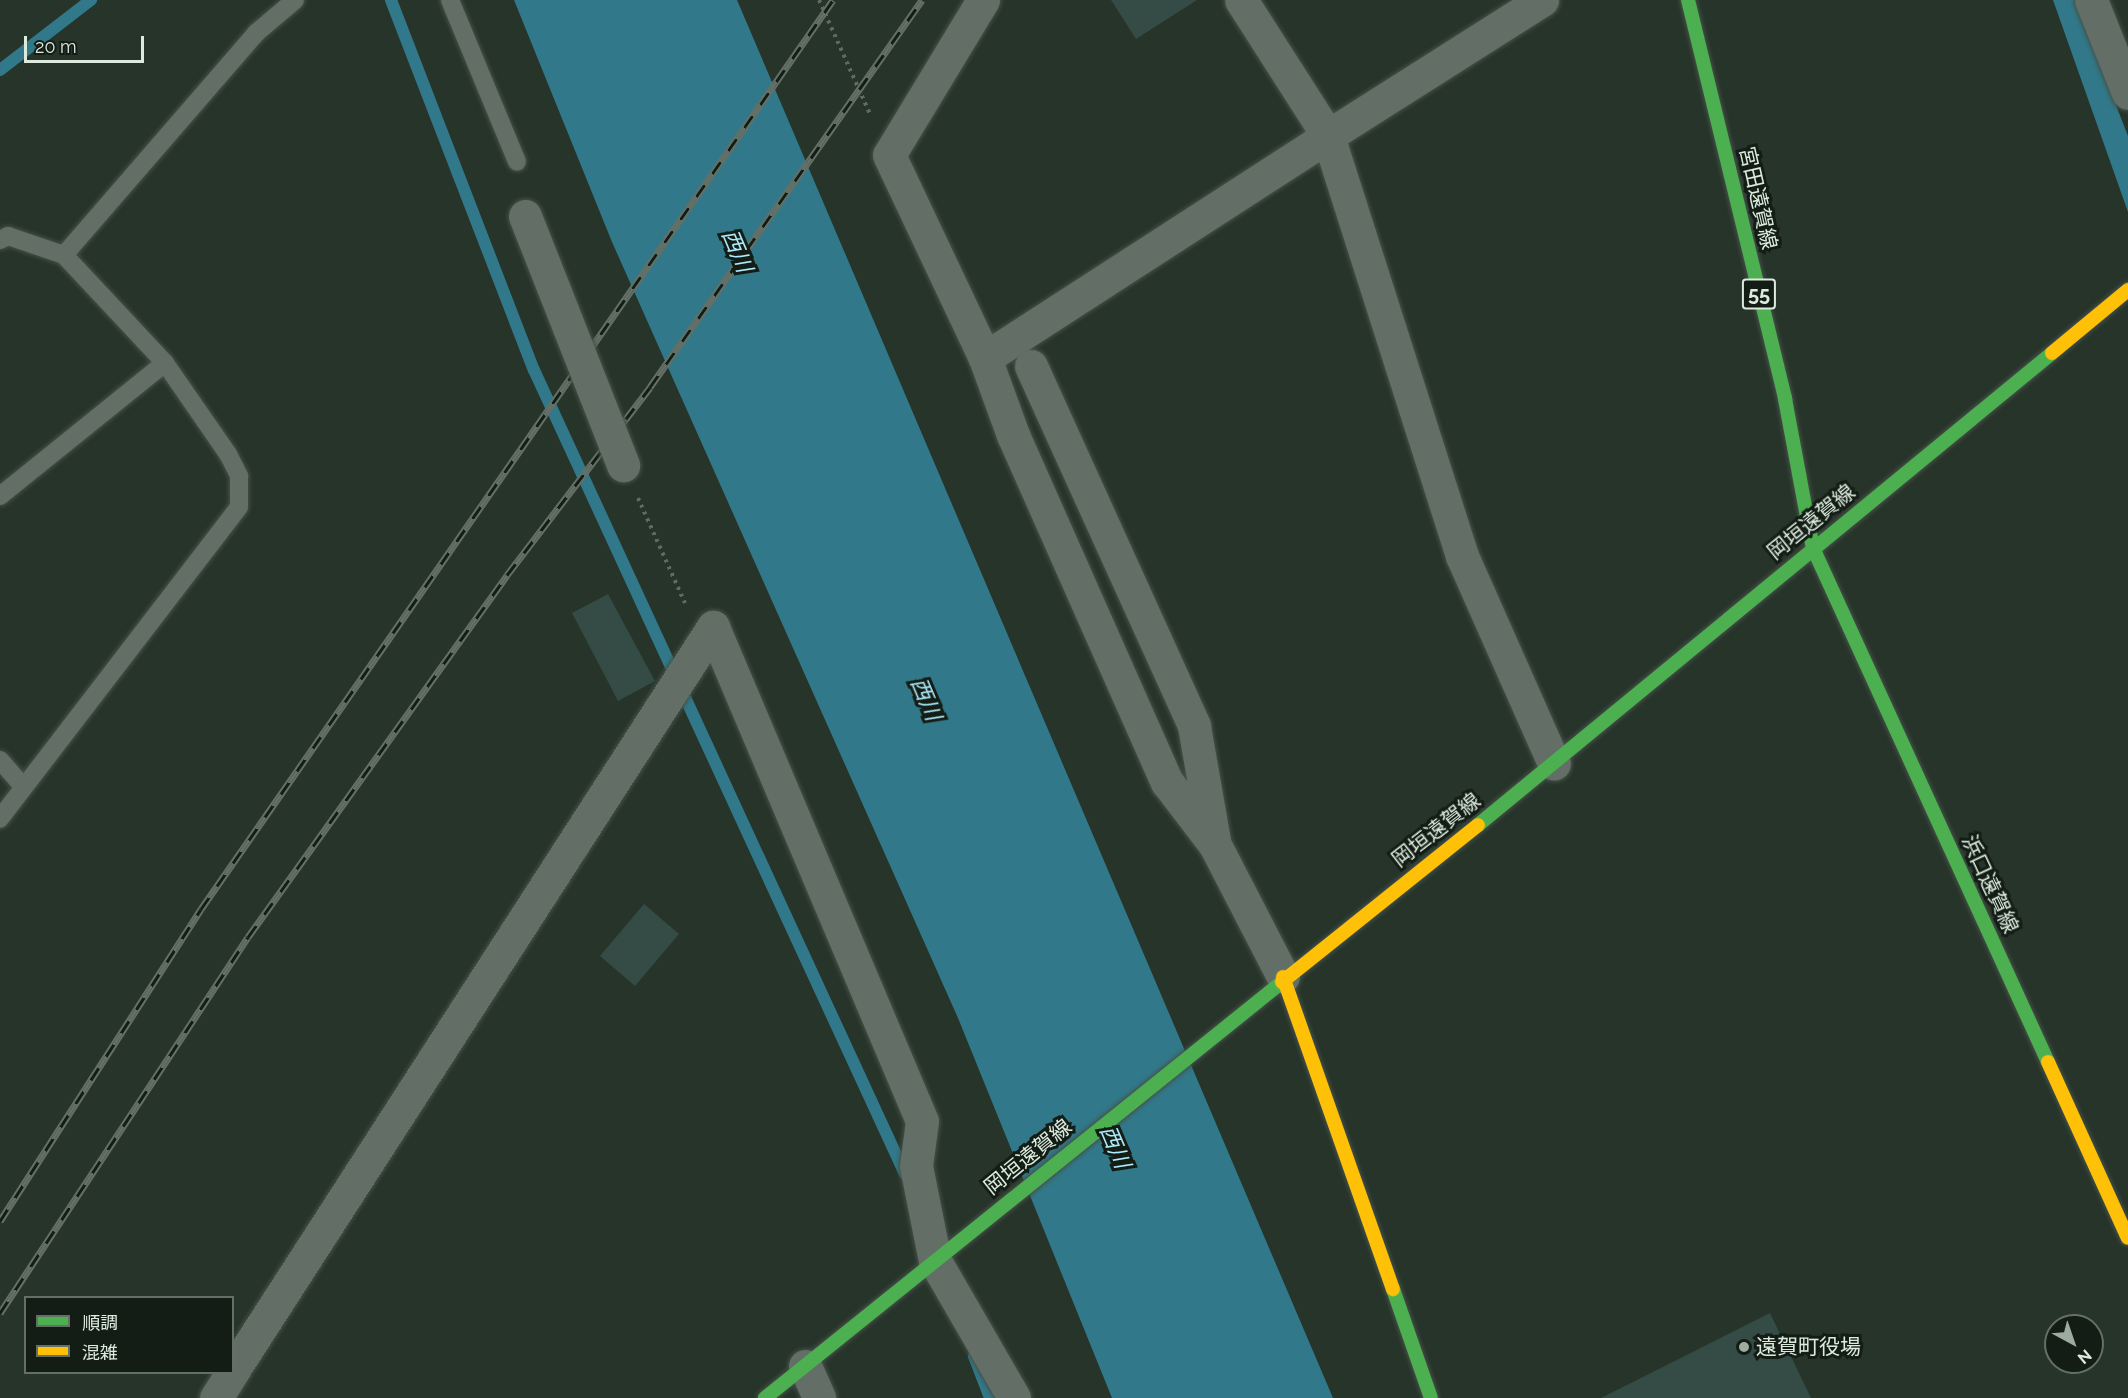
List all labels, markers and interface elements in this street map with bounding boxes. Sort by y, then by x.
scale bar [27,24,147,62]
text: 20 m [35,36,77,57]
street label: 宮田遠賀線 [1734,144,1782,252]
water label: 西川 [716,226,758,276]
road number: 55 [1741,277,1777,311]
street label: 岡垣遠賀線 [1762,479,1860,565]
water label: 西川 [905,674,947,724]
street label: 岡垣遠賀線 [1387,788,1485,872]
street label: 浜口遠賀線 [1956,831,2024,937]
street label: 岡垣遠賀線 [979,1114,1077,1200]
water label: 西川 [1094,1122,1136,1172]
legend [24,1296,234,1374]
text: 順調 [82,1312,118,1333]
north arrow [2044,1314,2104,1374]
place label: 遠賀町役場 [1756,1334,1861,1360]
marker: 遠賀町役場 [1737,1340,1751,1354]
text: 混雑 [82,1342,118,1363]
text: N [2074,1345,2095,1368]

